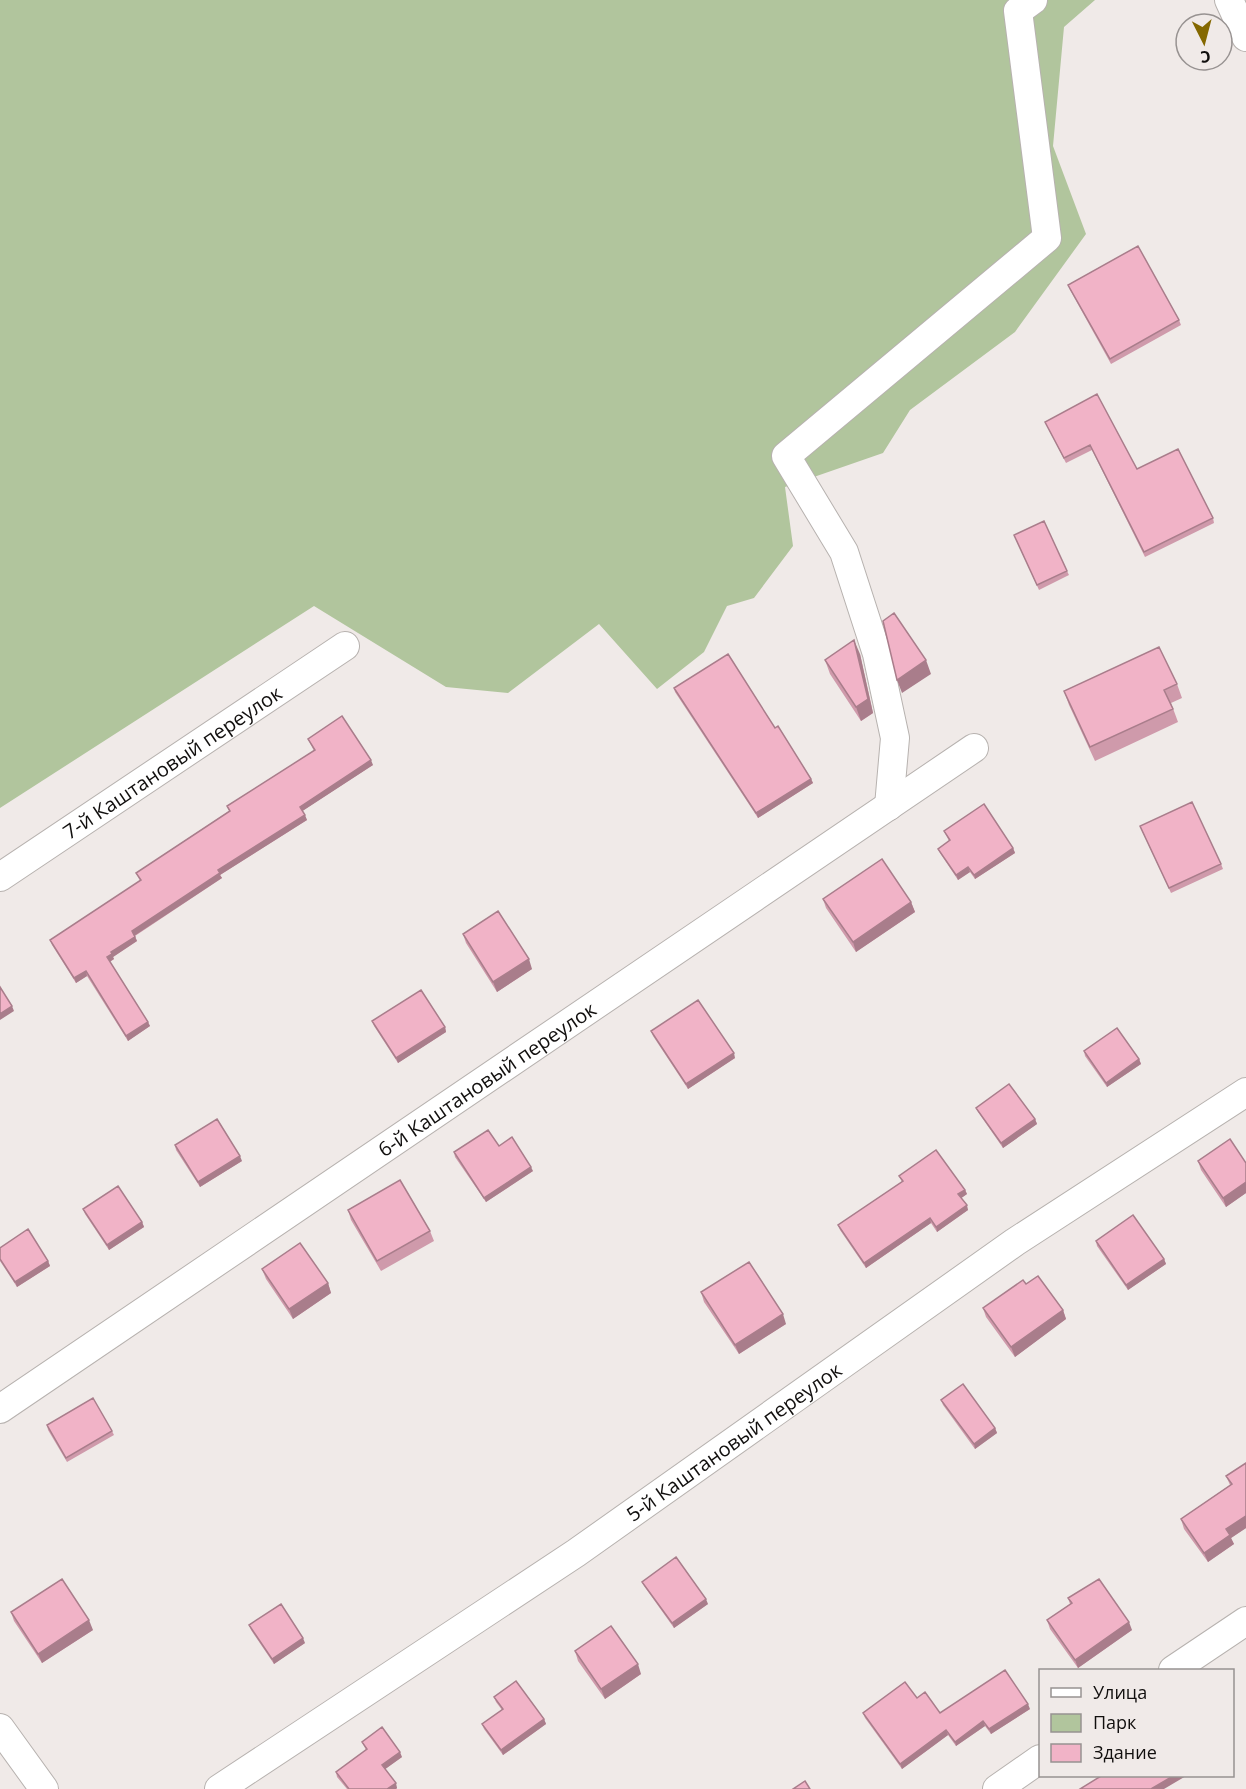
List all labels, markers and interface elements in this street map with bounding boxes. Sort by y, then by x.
north arrow [1174,12,1234,72]
text: С [1199,45,1212,68]
street label: 7-й Каштановый переулок [57,678,287,845]
street label: 6-й Каштановый переулок [372,995,601,1162]
street label: 5-й Каштановый переулок [620,1355,847,1527]
legend [1039,1669,1234,1777]
text: Улица [1093,1680,1147,1704]
text: Парк [1093,1710,1137,1734]
text: Здание [1093,1740,1157,1764]

